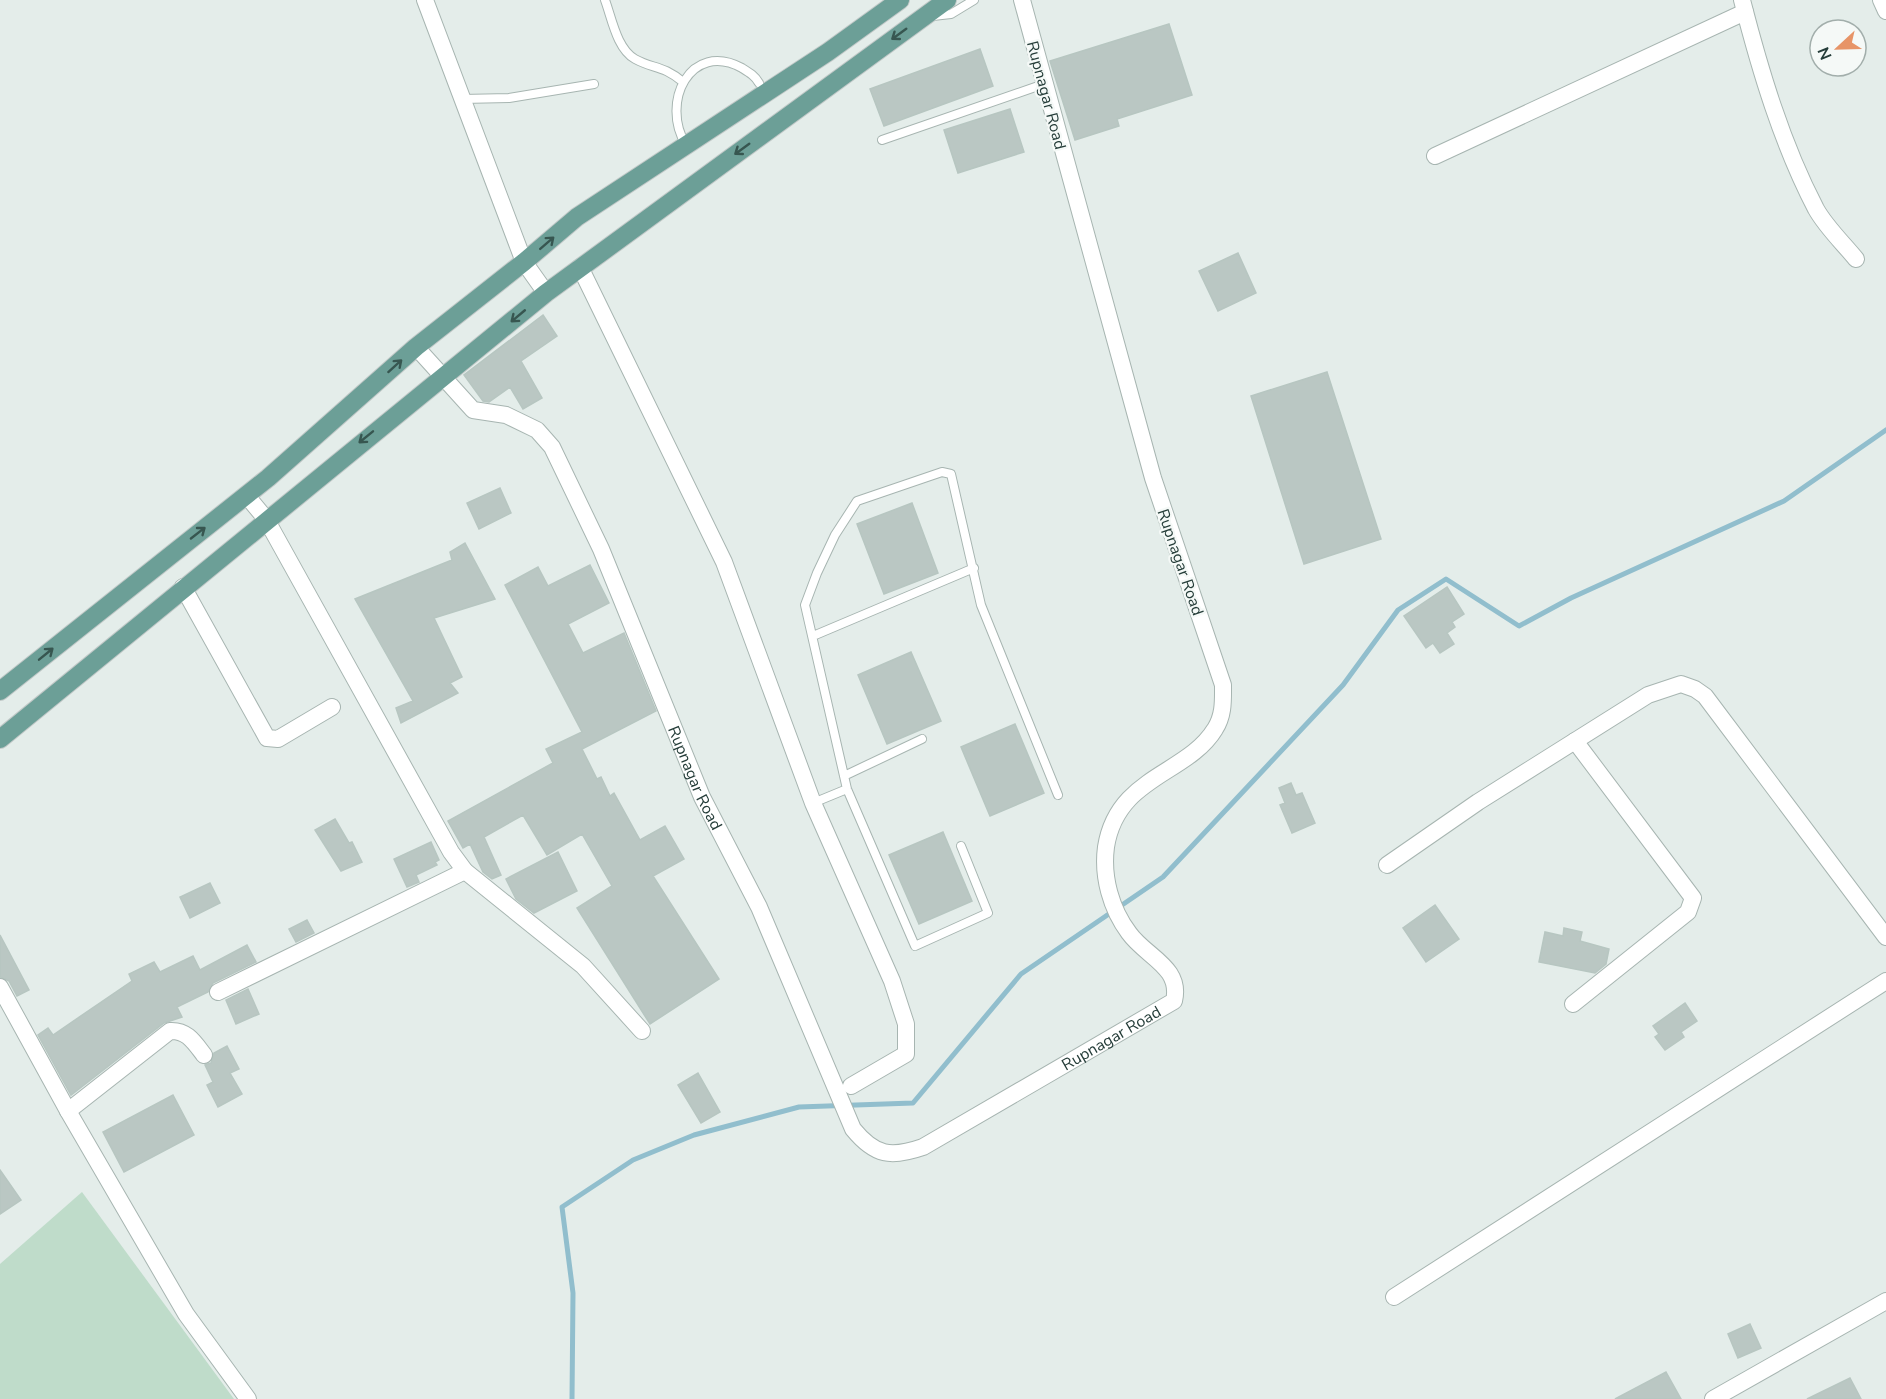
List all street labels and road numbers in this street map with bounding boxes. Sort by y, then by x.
street label: Rupnagar Road [1021,39,1071,152]
street label: Rupnagar Road [1152,506,1209,619]
street label: Rupnagar Road [662,723,727,834]
street label: Rupnagar Road [1058,1001,1165,1076]

